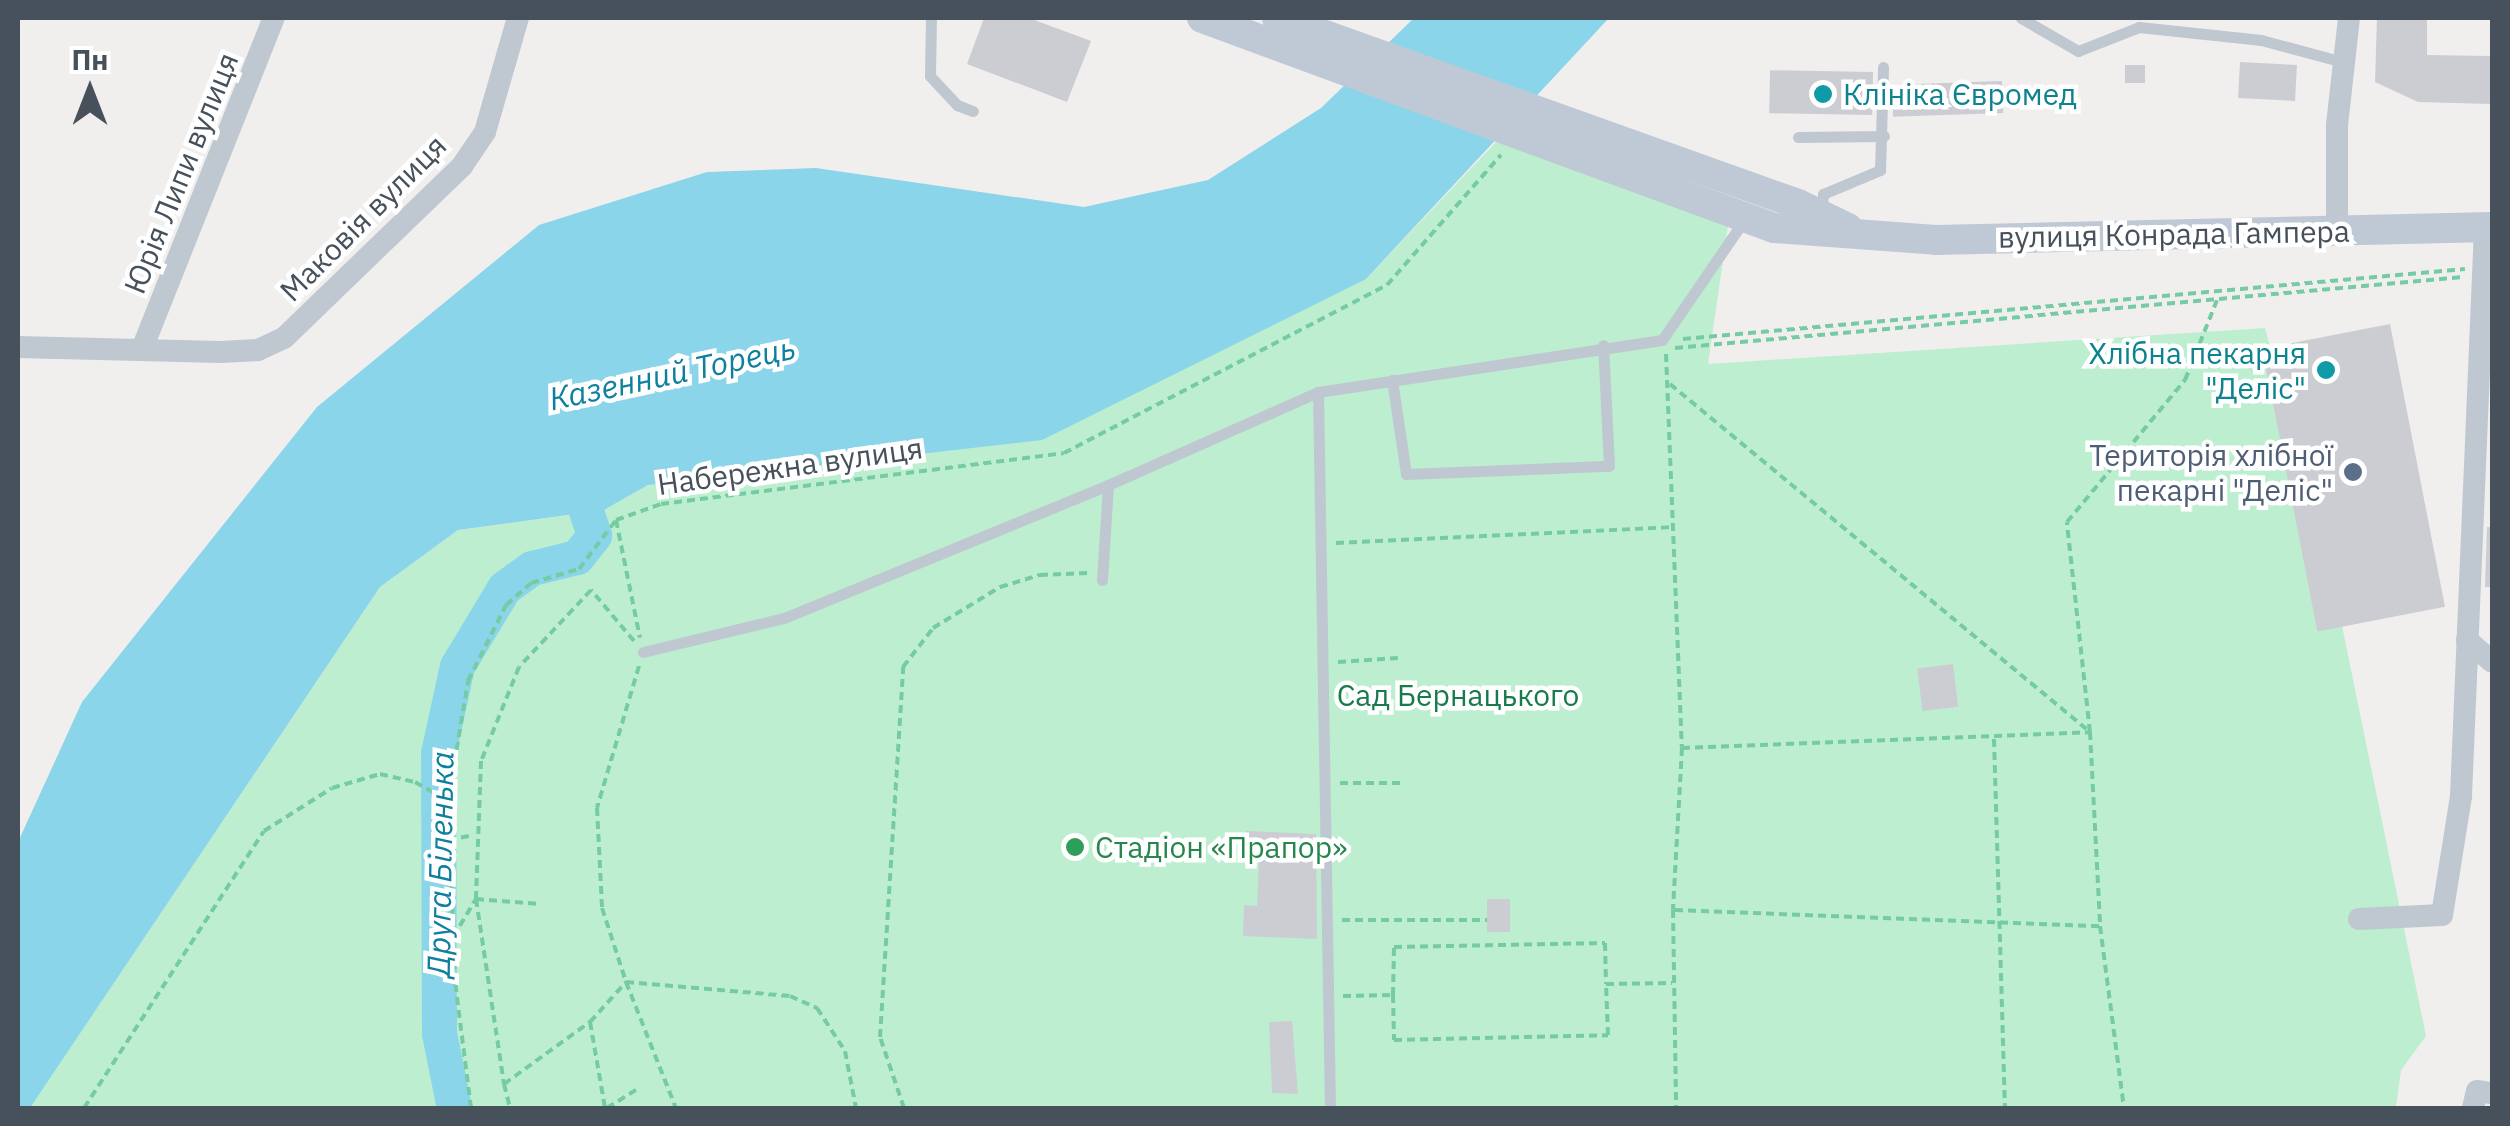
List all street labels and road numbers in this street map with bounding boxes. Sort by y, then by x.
street label: Юрія Липи вулиця [116,47,246,299]
street label: Маковія вулиця [272,127,454,309]
street label: вулиця Конрада Гампера [1998,213,2350,255]
street label: Набережна вулиця [655,430,925,502]

